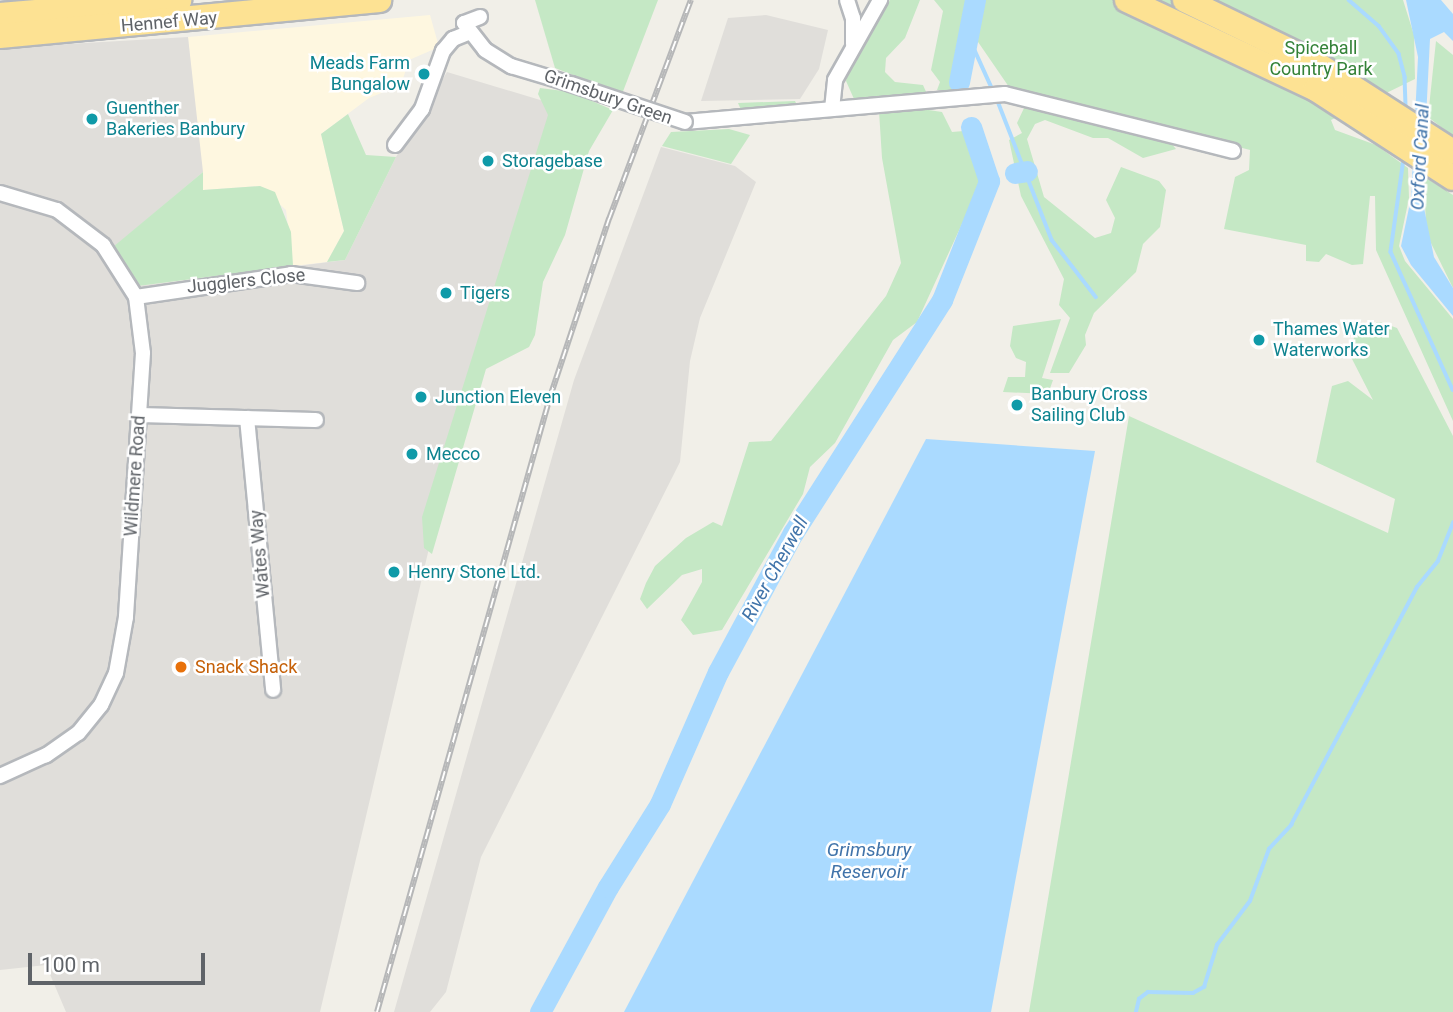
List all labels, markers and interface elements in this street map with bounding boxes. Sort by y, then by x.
street label: Hennef Way [120,7,218,37]
park label: Spiceball Country Park [1269,38,1373,80]
place label: Meads Farm Bungalow [310,53,410,96]
street label: Grimsbury Green [541,65,675,129]
marker: Meads Farm Bungalow [416,66,432,82]
place label: Guenther Bakeries Banbury [106,98,245,140]
water label: Oxford Canal [1406,103,1434,211]
marker: Guenther Bakeries Banbury [84,111,100,127]
place label: Storagebase [502,150,603,172]
marker: Storagebase [480,153,496,169]
street label: Jugglers Close [186,264,306,298]
place label: Tigers [460,282,510,304]
marker: Tigers [438,285,454,301]
place label: Thames Water Waterworks [1273,319,1390,362]
marker: Thames Water Waterworks [1251,332,1267,348]
place label: Banbury Cross Sailing Club [1031,384,1148,426]
place label: Junction Eleven [435,386,561,408]
marker: Junction Eleven [413,389,429,405]
marker: Banbury Cross Sailing Club [1009,397,1025,413]
street label: Wildmere Road [120,415,150,537]
place label: Mecco [426,443,480,465]
marker: Mecco [404,446,420,462]
street label: Wates Way [245,509,275,599]
water label: River Cherwell [737,513,813,625]
place label: Henry Stone Ltd. [408,561,541,583]
marker: Henry Stone Ltd. [386,564,402,580]
place label: Snack Shack [195,656,297,678]
marker: Snack Shack [173,659,189,675]
water label: Grimsbury Reservoir [827,839,911,883]
scale bar [32,939,208,983]
text: 100 m [41,953,100,977]

